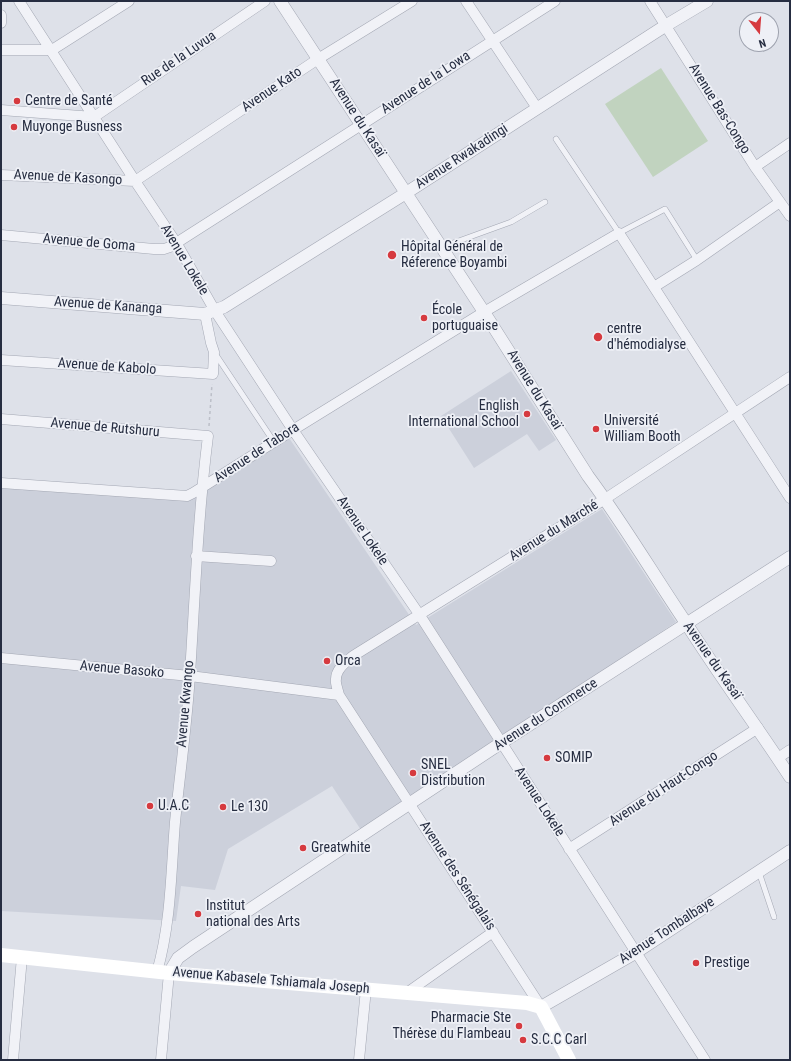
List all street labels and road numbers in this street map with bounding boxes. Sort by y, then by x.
street label: Rue de la Luvua [138,28,220,90]
street label: Avenue de la Lowa [378,48,474,118]
street label: Avenue Bas-Congo [684,61,754,157]
street label: Avenue Kato [239,64,305,116]
street label: Avenue du Kasaï [325,75,389,161]
street label: Avenue Rwakadingi [413,121,511,193]
street label: Avenue de Kasongo [13,167,123,189]
street label: Avenue Lokele [156,222,212,298]
street label: Avenue de Goma [42,231,136,255]
street label: Avenue de Kananga [53,294,163,318]
street label: Avenue du Kasaï [503,347,565,433]
street label: Avenue de Kabolo [57,355,157,379]
street label: Avenue de Rutshuru [50,415,160,441]
street label: Avenue de Tabora [211,419,303,487]
street label: Avenue Lokele [333,493,391,569]
street label: Avenue du Marché [506,497,602,565]
street label: Avenue du Kasaï [679,619,745,703]
street label: Avenue Basoko [79,658,165,682]
street label: Avenue Kwango [174,660,198,748]
street label: Avenue du Commerce [491,675,601,755]
street label: Avenue du Haut-Congo [607,748,721,830]
street label: Avenue Lokele [510,764,568,840]
street label: Avenue des Sénégalais [415,818,499,934]
street label: Avenue Tombalbaye [616,894,718,968]
street label: Avenue Kabasele Tshiamala Joseph [172,964,370,998]

